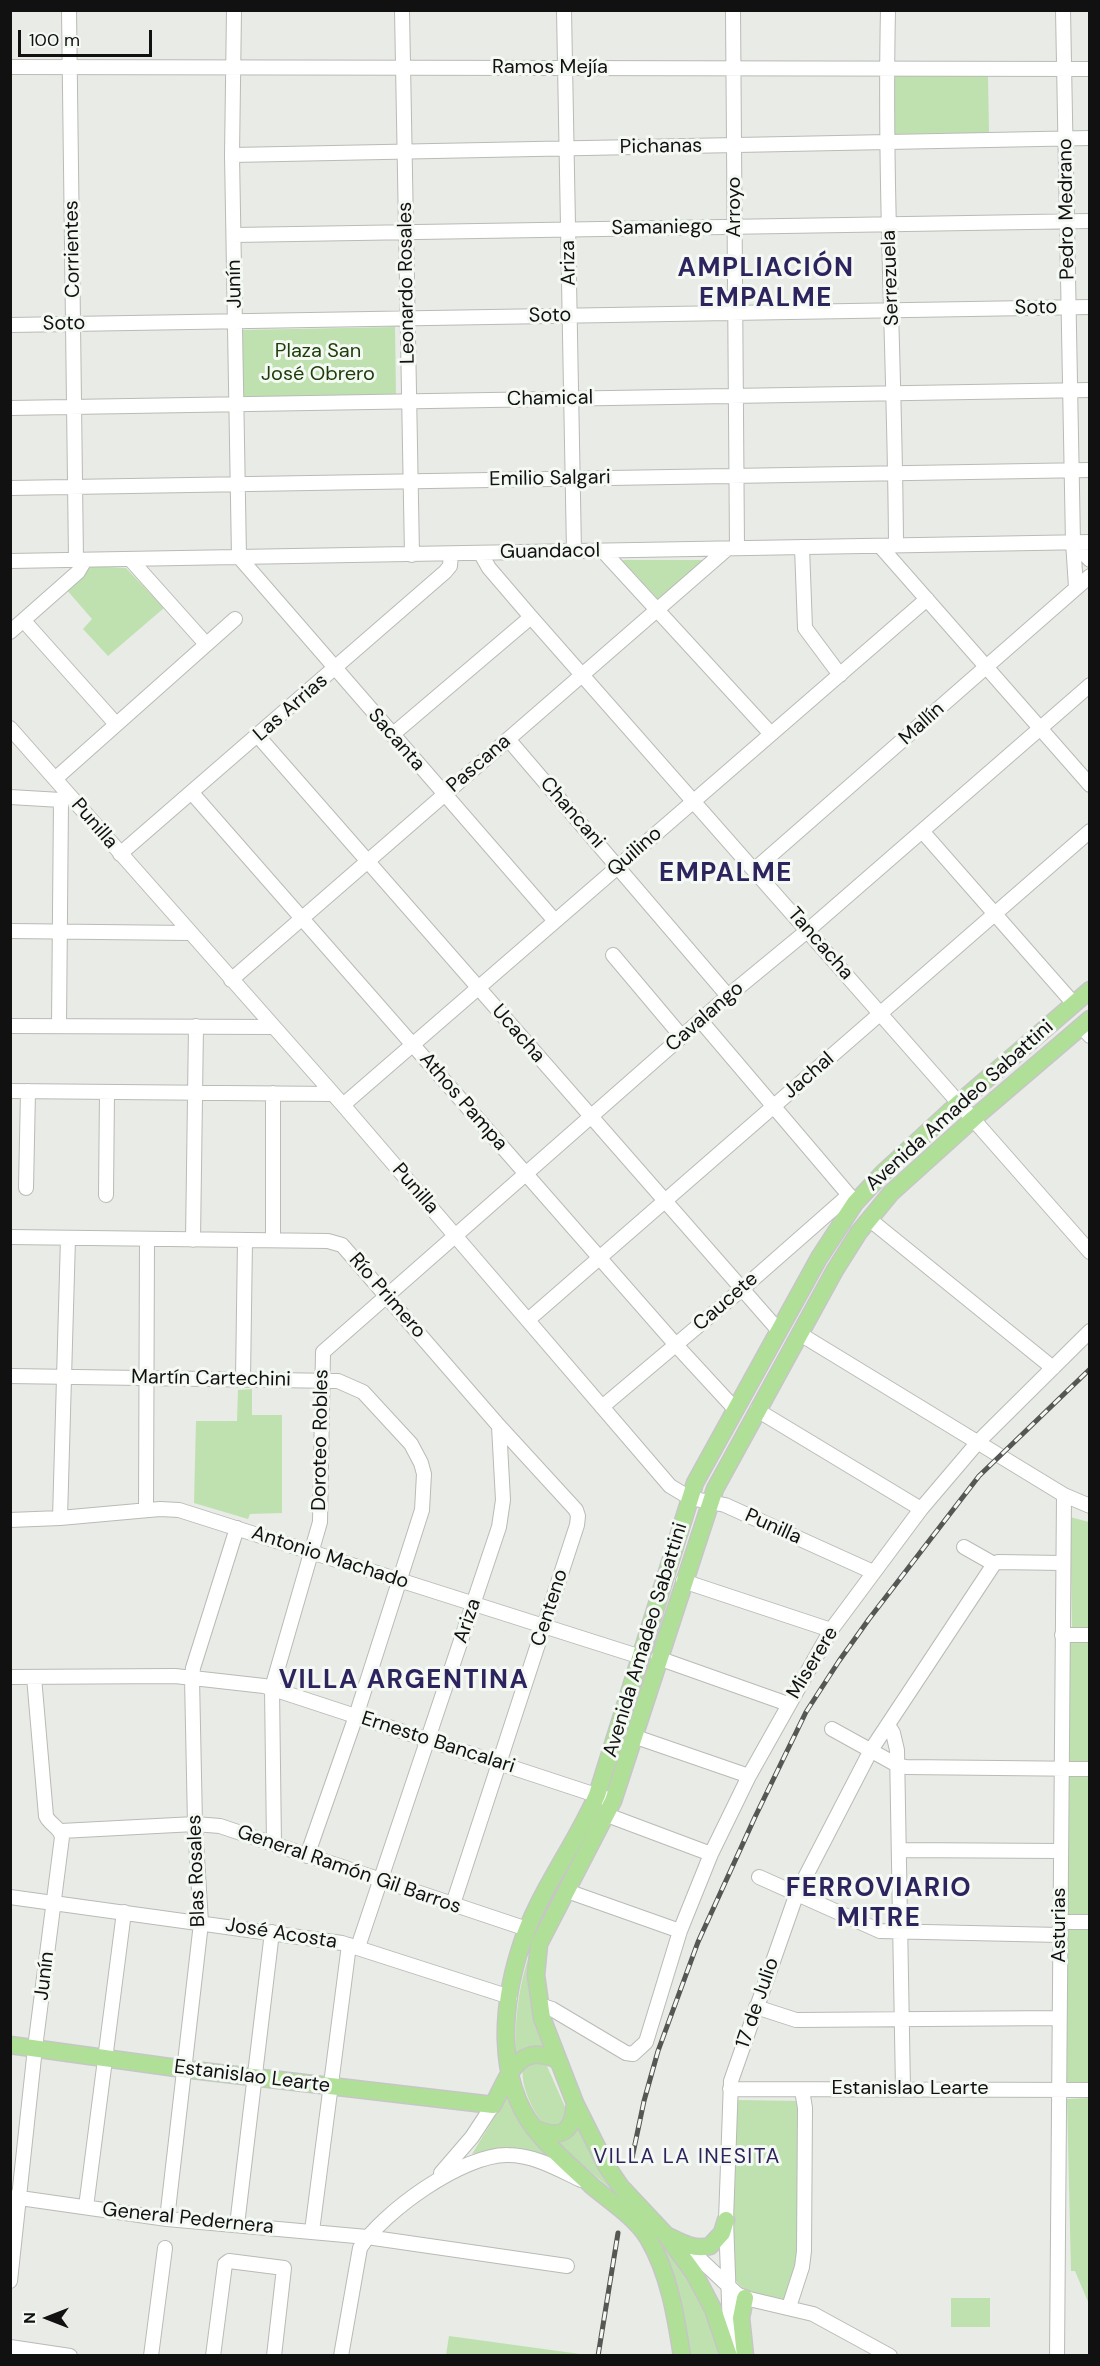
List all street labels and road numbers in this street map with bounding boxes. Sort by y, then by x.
street label: Ramos Mejía [492,56,608,80]
street label: Pichanas [619,134,703,160]
street label: Pedro Medrano [1054,138,1080,280]
street label: Arroyo [723,177,747,237]
street label: Corrientes [60,200,86,298]
street label: Leonardo Rosales [394,202,420,364]
street label: Samaniego [611,215,713,241]
street label: Serrezuela [877,230,905,326]
street label: Ariza [557,240,581,286]
street label: Junín [223,259,247,309]
street label: Soto [1015,296,1057,320]
street label: Soto [529,304,571,328]
street label: Soto [43,312,85,336]
street label: Chamical [507,386,593,412]
street label: Emilio Salgari [489,466,611,492]
street label: Guandacol [500,539,600,565]
street label: Las Arrias [249,669,333,747]
street label: Mallín [894,697,950,751]
street label: Sacanta [362,704,430,776]
street label: Pascana [442,730,516,798]
street label: Chancani [534,772,610,854]
street label: Punilla [66,794,122,854]
street label: Quilino [603,822,667,882]
street label: Tancacha [782,903,858,985]
street label: Cavalango [661,977,749,1057]
street label: Ucacha [486,1000,550,1068]
street label: Avenida Amadeo Sabattini [861,1015,1059,1197]
street label: Athos Pampa [414,1048,512,1156]
street label: Jachal [779,1048,839,1104]
street label: Punilla [387,1159,443,1219]
street label: Río Primero [343,1248,431,1344]
street label: Caucete [689,1267,763,1337]
street label: Martín Cartechini [131,1366,291,1392]
street label: Doroteo Robles [308,1369,334,1511]
street label: Punilla [741,1504,805,1550]
street label: Avenida Amadeo Sabattini [599,1520,693,1760]
street label: Antonio Machado [249,1521,411,1595]
street label: Centeno [526,1567,574,1649]
street label: Ariza [449,1596,487,1646]
street label: Miserere [782,1623,844,1703]
street label: Ernesto Bancalari [358,1707,518,1779]
street label: Blas Rosales [183,1814,211,1928]
street label: General Ramón Gil Barros [234,1820,464,1920]
street label: Asturias [1048,1887,1072,1963]
street label: José Acosta [223,1913,339,1955]
street label: Junín [30,1950,60,2002]
street label: 17 de Julio [731,1955,785,2051]
street label: Estanislao Learte [173,2056,331,2098]
street label: Estanislao Learte [831,2077,989,2101]
street label: General Pedernera [101,2198,275,2240]

